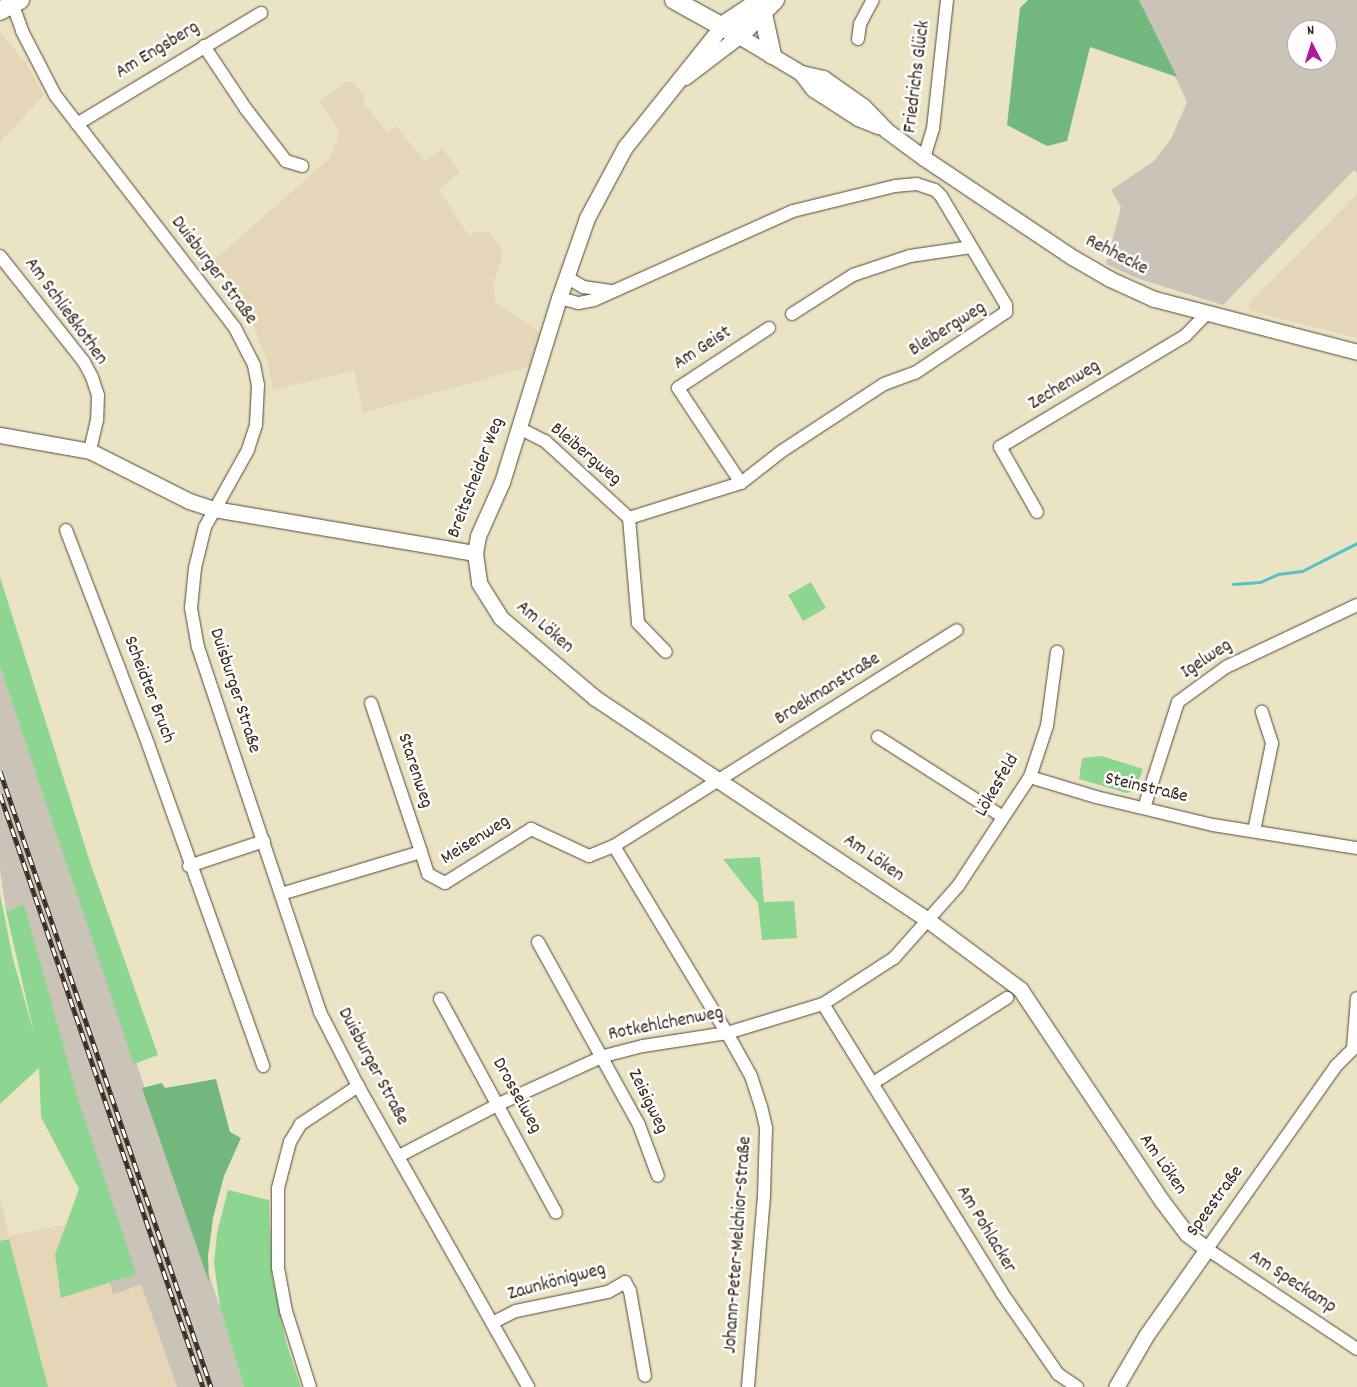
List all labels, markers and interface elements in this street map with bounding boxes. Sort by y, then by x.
street label: Am Engsberg [112,17,204,85]
street label: Friedrichs Glück [900,19,936,135]
north arrow [1287,20,1337,70]
text: N [1306,21,1315,41]
street label: Duisburger Straße [165,212,261,330]
street label: Rehhecke [1081,231,1151,281]
street label: Am Schließkothen [18,254,112,370]
street label: Bleibergweg [905,297,991,363]
street label: Am Geist [670,322,736,376]
street label: Zechenweg [1025,356,1105,416]
street label: Breitscheider Weg [444,414,510,542]
street label: Bleibergweg [545,419,625,491]
street label: Am Löken [511,597,577,659]
street label: Duisburger Straße [203,626,265,756]
street label: Scheidter Bruch [117,633,179,747]
street label: Igelweg [1177,635,1237,685]
street label: Broekmanstraße [771,649,885,731]
street label: Starenweg [391,731,437,811]
street label: Lökesfeld [971,750,1025,822]
street label: Steinstraße [1102,768,1190,810]
street label: Meisenweg [437,811,515,871]
street label: Am Löken [838,830,908,888]
street label: Rotkehlchenweg [607,1003,725,1047]
street label: Duisburger Straße [331,1004,413,1130]
street label: Drosselweg [486,1054,546,1138]
street label: Zeisigweg [622,1066,672,1138]
street label: Am Löken [1133,1130,1191,1200]
street label: Johann-Peter-Melchior-Straße [720,1136,758,1354]
street label: Speestraße [1183,1162,1249,1242]
street label: Am Pohlacker [950,1182,1020,1278]
street label: Am Speckamp [1244,1246,1340,1320]
street label: Zaunkönigweg [506,1259,608,1307]

